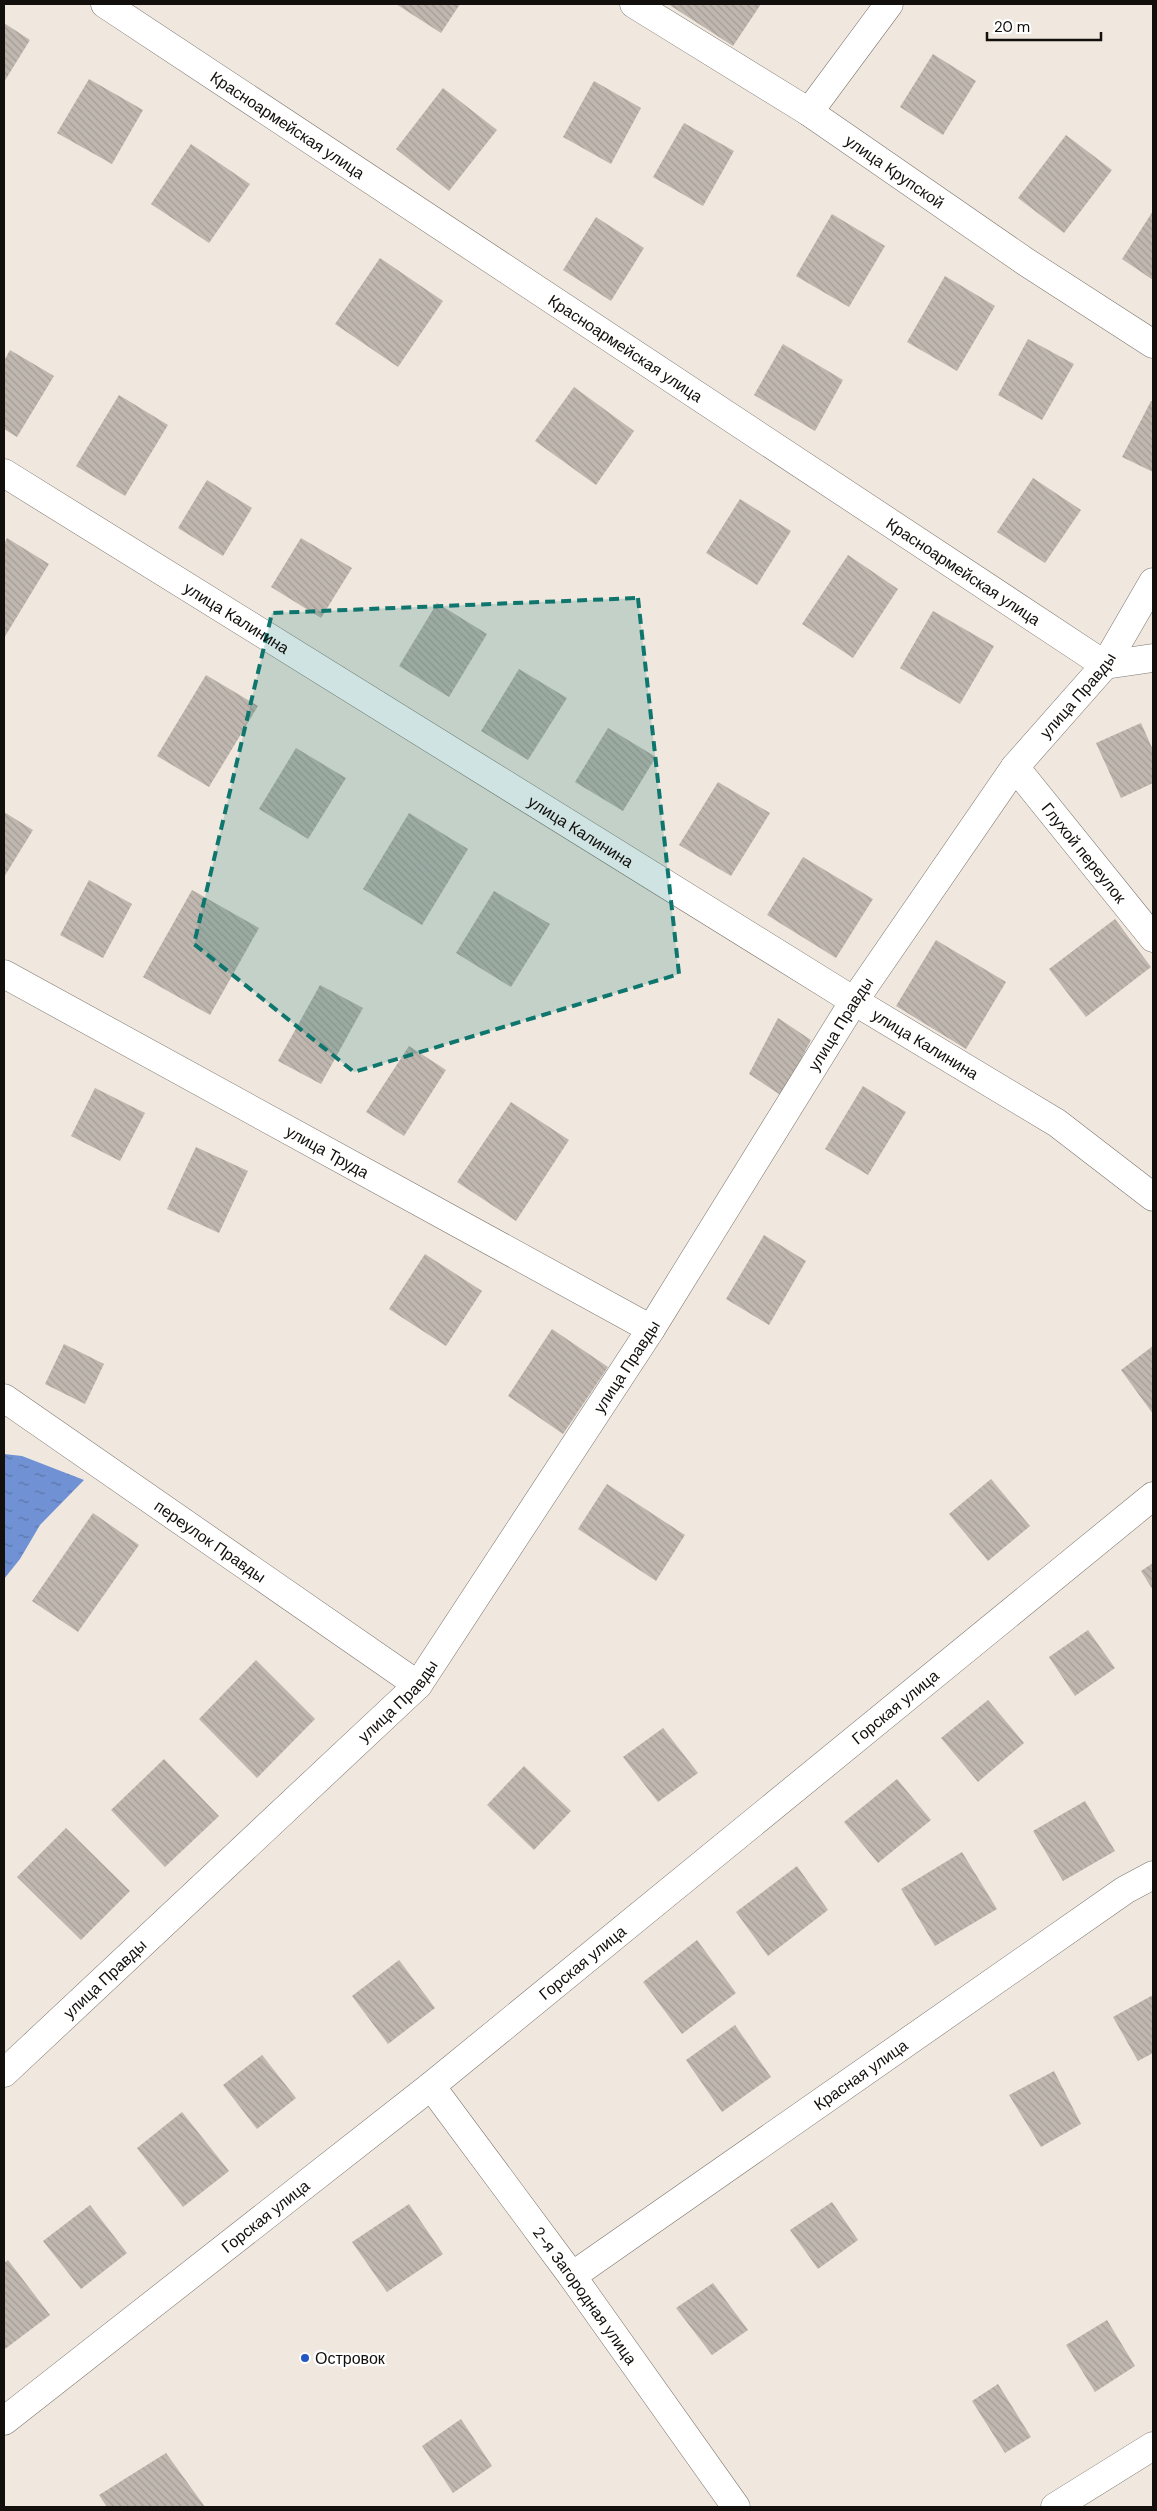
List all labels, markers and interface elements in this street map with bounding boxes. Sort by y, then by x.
scale bar [987,10,1101,42]
text: 20 m [994,17,1030,37]
street label: Красноармейская улица [206,67,369,184]
street label: улица Крупской [841,130,948,213]
street label: Красноармейская улица [544,290,707,407]
street label: Красноармейская улица [882,513,1044,630]
street label: улица Калинина [180,577,293,659]
street label: улица Правды [1035,649,1121,743]
street label: улица Калинина [524,791,637,872]
street label: Глухой переулок [1037,798,1131,908]
street label: улица Правды [803,973,878,1075]
street label: улица Калинина [868,1004,982,1084]
street label: улица Труда [282,1121,373,1183]
street label: улица Правды [589,1316,665,1417]
street label: переулок Правды [150,1495,270,1587]
street label: улица Правды [354,1656,443,1747]
street label: Горская улица [847,1665,943,1749]
street label: Горская улица [535,1921,631,2005]
street label: улица Правды [59,1935,151,2023]
street label: Красная улица [810,2035,912,2115]
street label: Горская улица [217,2175,314,2258]
street label: 2-я Загородная улица [528,2222,642,2369]
place label: Островок [315,2348,386,2369]
marker: Островок [299,2352,311,2364]

